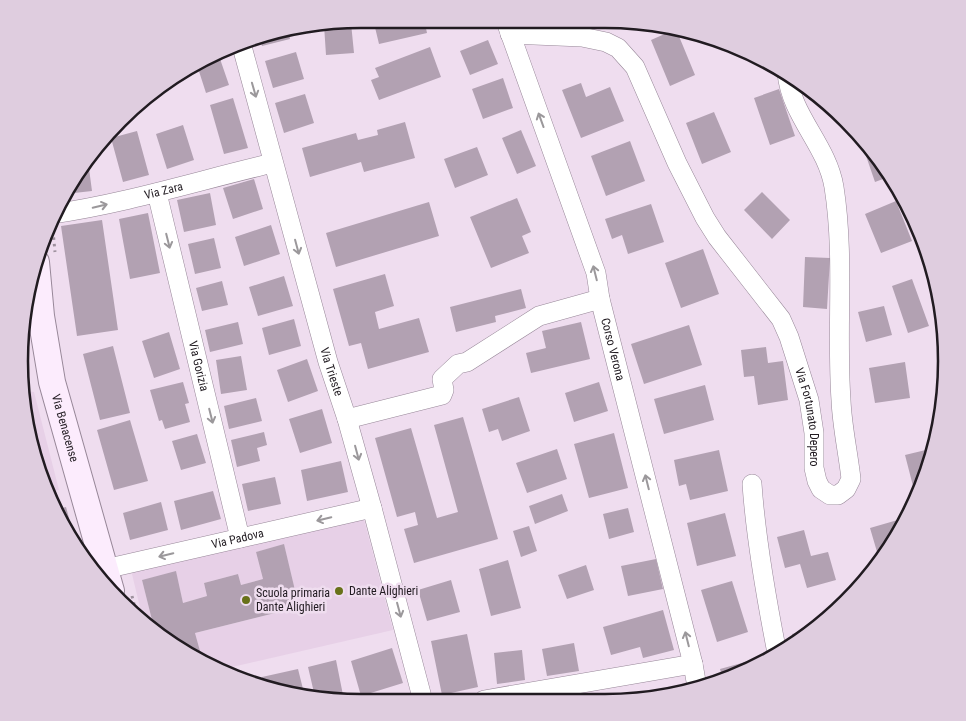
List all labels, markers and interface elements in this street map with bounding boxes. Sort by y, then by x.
one-way arrow [250,82,259,98]
one-way arrow [536,113,545,128]
street label: Via Zara [143,179,185,202]
one-way arrow [92,201,108,210]
one-way arrow [164,232,173,248]
one-way arrow [292,239,302,255]
one-way arrow [590,266,599,282]
street label: Corso Verona [598,317,628,382]
street label: Via Gorizia [186,339,212,393]
street label: Via Trieste [317,346,346,398]
street label: Via Fortunato Depero [792,366,821,467]
street label: Via Benacense [49,393,81,464]
one-way arrow [206,407,216,423]
one-way arrow [352,445,362,461]
one-way arrow [642,474,651,490]
one-way arrow [317,515,333,524]
street label: Via Padova [210,526,265,551]
one-way arrow [158,551,174,560]
place label: Dante Alighieri [349,584,418,598]
marker: Dante Alighieri [333,585,345,597]
place label: Scuola primaria Dante Alighieri [256,586,330,614]
marker: Scuola primaria Dante Alighieri [240,594,252,606]
one-way arrow [394,602,404,618]
one-way arrow [682,632,691,648]

